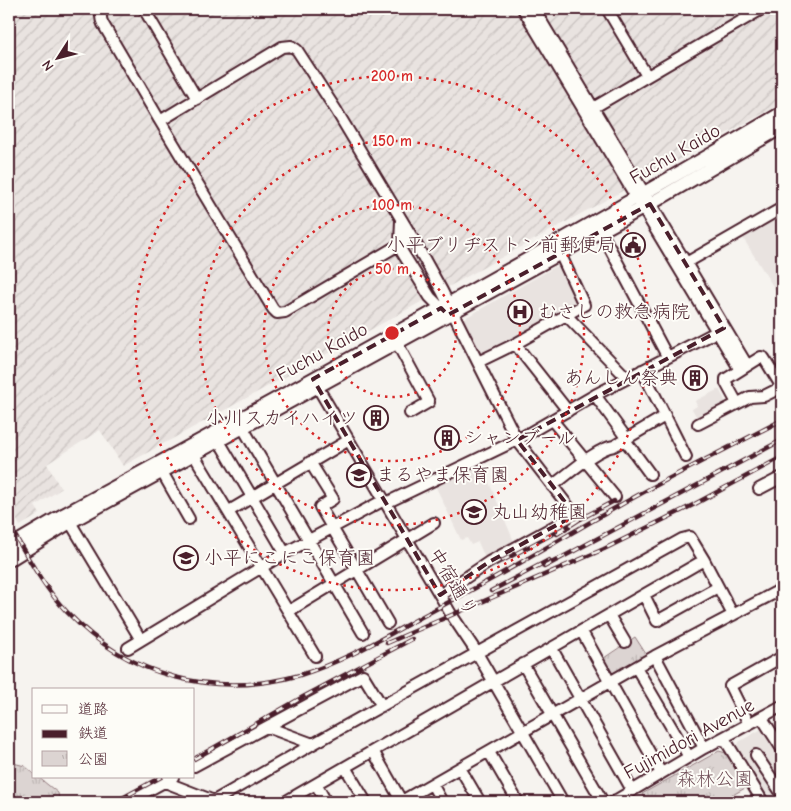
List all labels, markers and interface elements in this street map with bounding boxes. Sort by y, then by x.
north arrow [32,32,82,82]
text: N [38,57,57,74]
text: 200 m [371,67,413,85]
street label: Fuchu Kaido [626,119,724,189]
text: 150 m [372,132,412,150]
text: 100 m [372,196,412,214]
public building icon: 小平ブリヂストン前郵便局 [620,232,646,258]
place label: 小平ブリヂストン前郵便局 [386,234,616,256]
text: 50 m [375,260,409,278]
hospital icon: むさしの救急病院 [507,299,533,325]
place label: むさしの救急病院 [538,301,690,323]
street label: Fuchu Kaido [273,318,371,386]
centre of rings [383,324,401,342]
building icon: あんしん祭典 [682,365,708,391]
place label: あんしん祭典 [564,367,678,389]
building icon: 小川スカイハイツ [363,405,389,431]
place label: 小川スカイハイツ [206,407,358,429]
building icon: シャンブール [434,425,460,451]
place label: シャンブール [464,427,576,449]
school or university icon: まるやま保育園 [346,462,372,488]
place label: まるやま保育園 [376,464,509,486]
school or university icon: 丸山幼稚園 [461,499,487,525]
place label: 丸山幼稚園 [492,501,587,523]
street label: 中宿通り [424,544,482,620]
school or university icon: 小平にこにこ保育園 [173,545,199,571]
place label: 小平にこにこ保育園 [204,547,375,569]
legend [32,688,195,778]
street label: Fujimidori Avenue [620,694,758,784]
text: 道路 [78,700,108,718]
text: 鉄道 [78,724,108,742]
text: 公園 [78,750,108,768]
park label: 森林公園 [677,768,753,790]

